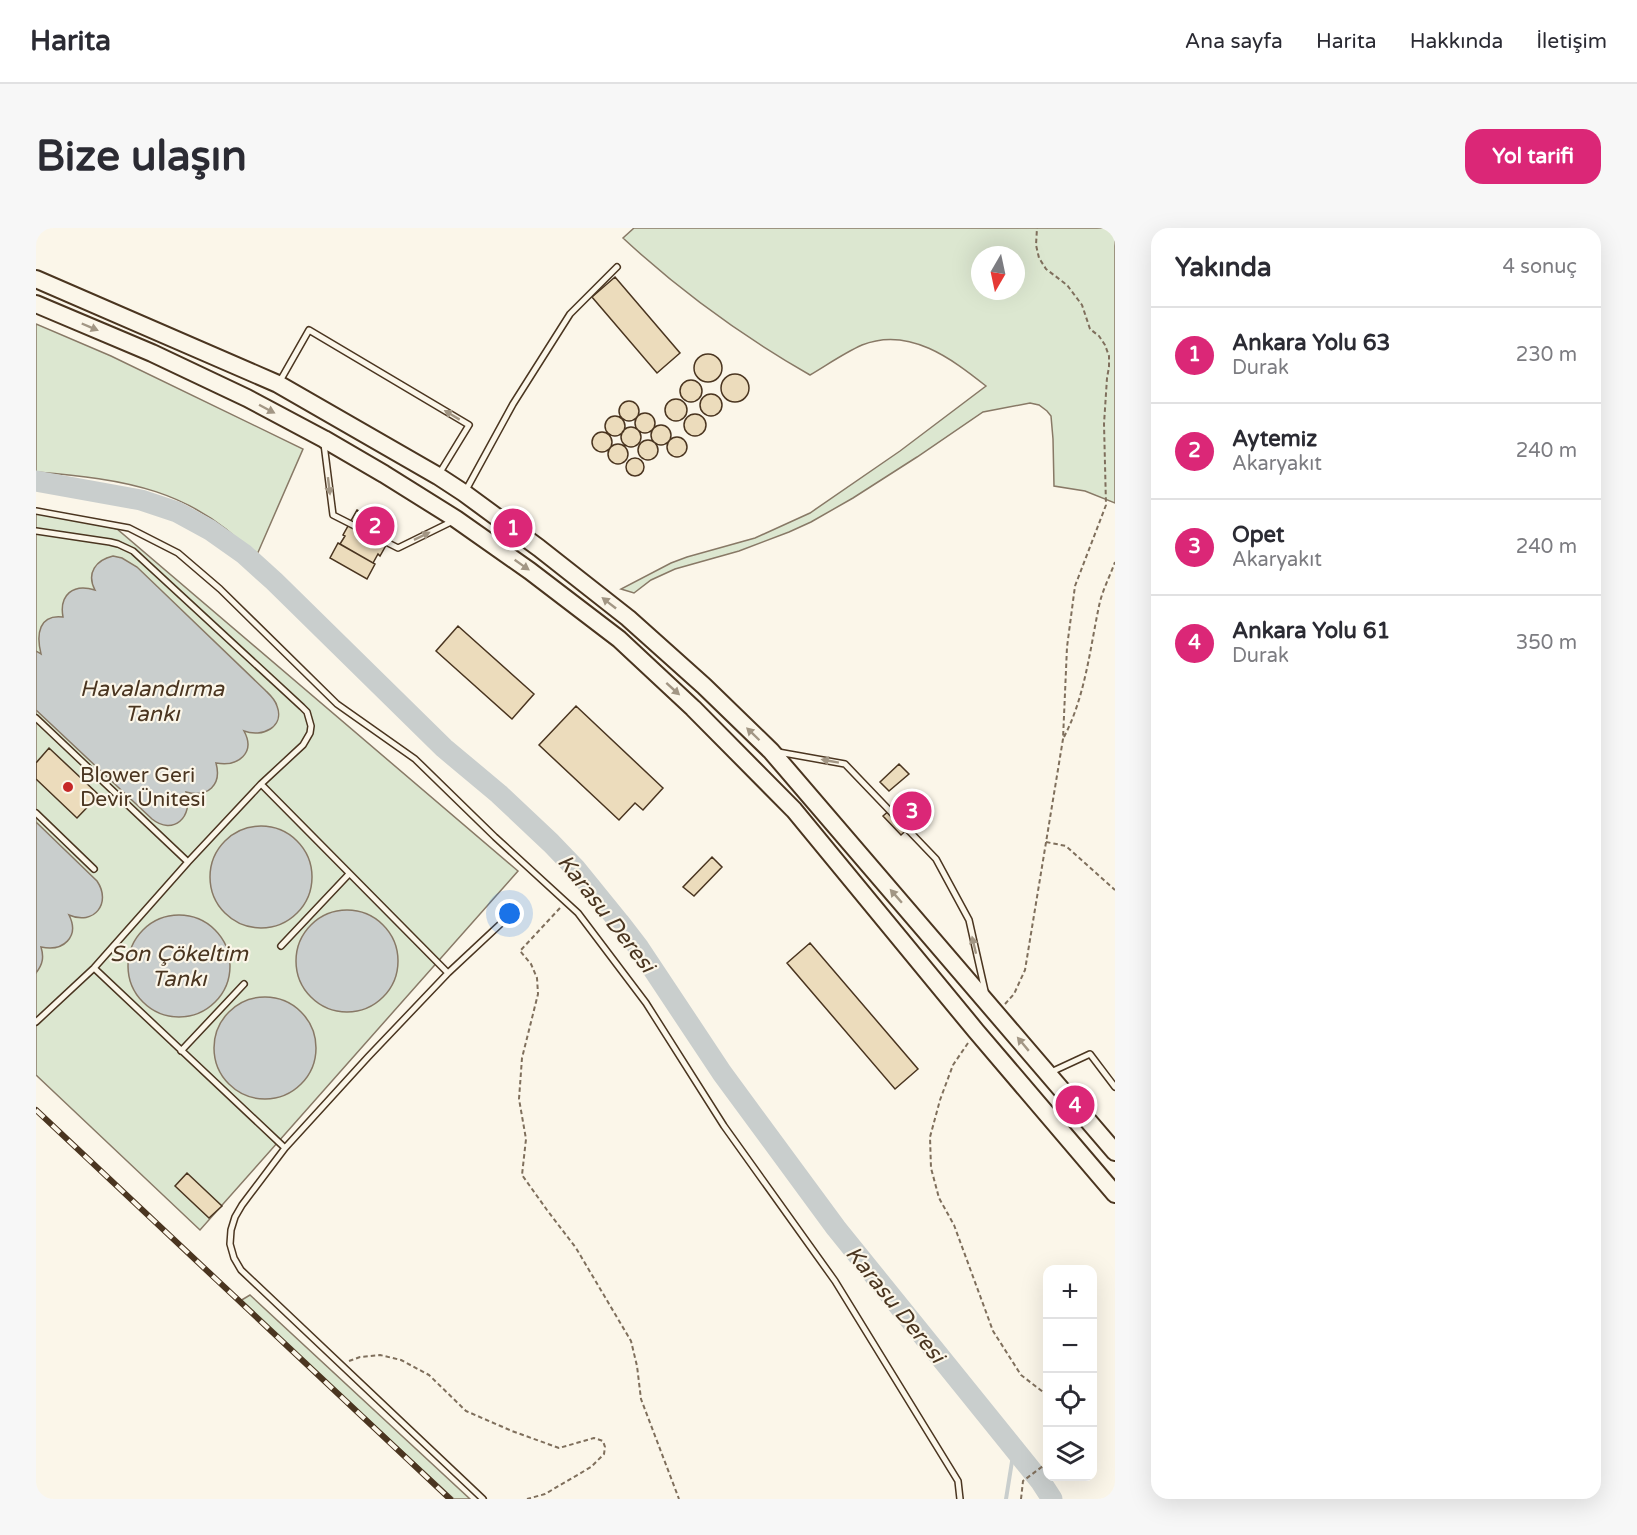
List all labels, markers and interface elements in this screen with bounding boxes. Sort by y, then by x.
text: Harita [30,24,111,58]
text: Ana sayfa [1185,29,1283,54]
text: Harita [1316,29,1377,54]
text: Hakkında [1410,29,1503,54]
text: İletişim [1536,29,1607,54]
button: Yol tarifi [1465,129,1601,184]
text: Bize ulaşın [36,131,247,182]
north arrow [971,246,1025,300]
text: Yakında [1175,252,1272,283]
text: 4 sonuç [1503,255,1577,279]
one-way arrow [81,322,99,332]
text: Ankara Yolu 63 [1232,330,1390,356]
text: 1 [1188,343,1201,367]
text: 230 m [1516,343,1577,367]
text: Durak [1232,356,1289,380]
one-way arrow [258,404,275,414]
one-way arrow [443,410,460,420]
text: Aytemiz [1232,426,1317,452]
text: 2 [1188,439,1201,463]
text: 240 m [1516,439,1577,463]
text: Akaryakıt [1232,452,1322,476]
one-way arrow [325,477,334,496]
pin: 2 [356,504,394,548]
pin: 1 [494,506,532,550]
text: Opet [1232,522,1284,548]
one-way arrow [413,532,430,541]
text: 3 [1188,535,1201,559]
text: 240 m [1516,535,1577,559]
text: Akaryakıt [1232,548,1322,572]
one-way arrow [514,559,530,571]
one-way arrow [601,596,617,609]
text: Ankara Yolu 61 [1232,618,1390,644]
text: 4 [1188,631,1201,655]
text: 350 m [1516,631,1577,655]
text: Durak [1232,644,1289,668]
water label: Havalandırma Tankı [80,676,225,727]
one-way arrow [665,682,680,695]
one-way arrow [747,727,761,741]
one-way arrow [820,757,839,766]
place label: Blower Geri Devir Ünitesi [80,763,206,812]
marker: Blower Geri Devir Ünitesi [61,780,75,794]
pin: 3 [892,788,932,834]
water label: Karasu Deresi [552,849,662,980]
one-way arrow [890,889,903,904]
your location [495,899,524,928]
one-way arrow [969,935,979,954]
water label: Son Çökeltim Tankı [110,941,249,992]
one-way arrow [1017,1037,1030,1052]
pin: 4 [1056,1082,1094,1128]
water label: Karasu Deresi [840,1241,952,1370]
map controls [1043,1265,1097,1481]
button: + [1043,1265,1097,1319]
button: − [1043,1319,1097,1373]
button: locate [1043,1373,1097,1427]
button: layers [1043,1427,1097,1481]

